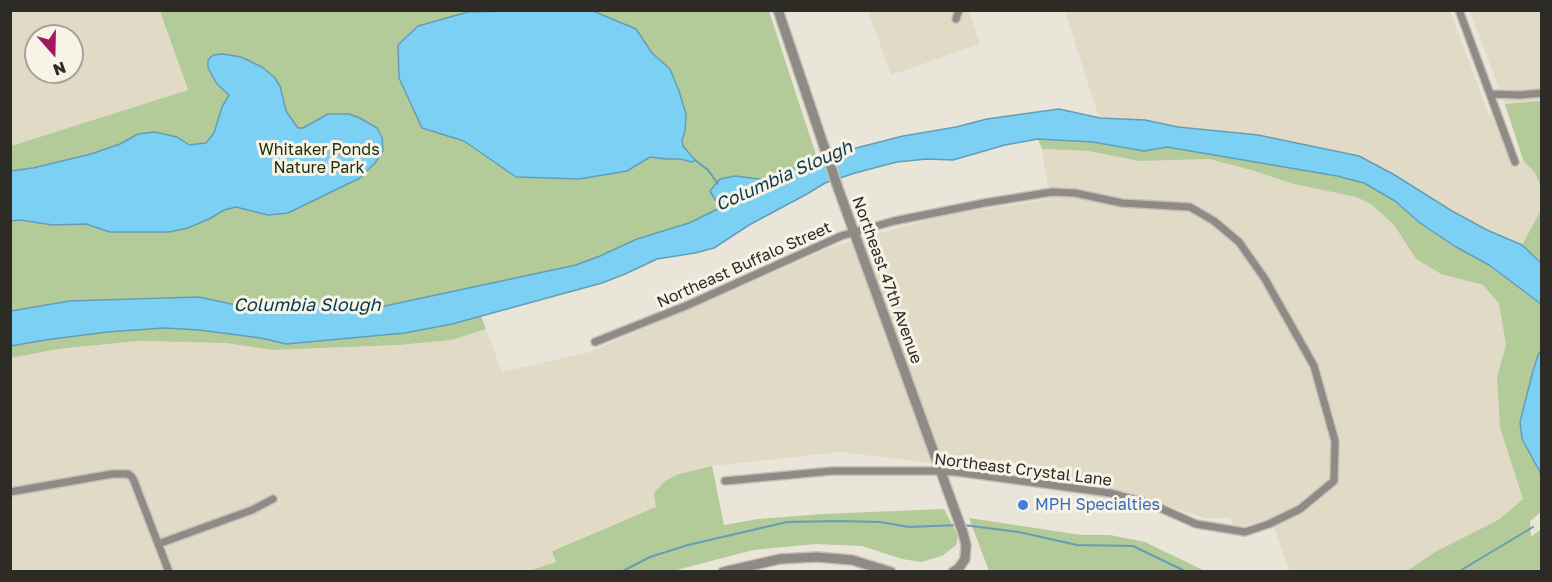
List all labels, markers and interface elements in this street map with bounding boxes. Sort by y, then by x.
north arrow [24,24,84,84]
text: N [50,58,69,81]
water label: Columbia Slough [712,136,856,216]
park label: Whitaker Ponds Nature Park [258,140,380,178]
street label: Northeast 47th Avenue [848,194,926,366]
street label: Northeast Buffalo Street [654,218,834,312]
water label: Columbia Slough [233,294,381,316]
street label: Northeast Crystal Lane [933,450,1113,490]
place label: MPH Specialties [1035,495,1160,515]
marker: MPH Specialties [1016,498,1030,512]

